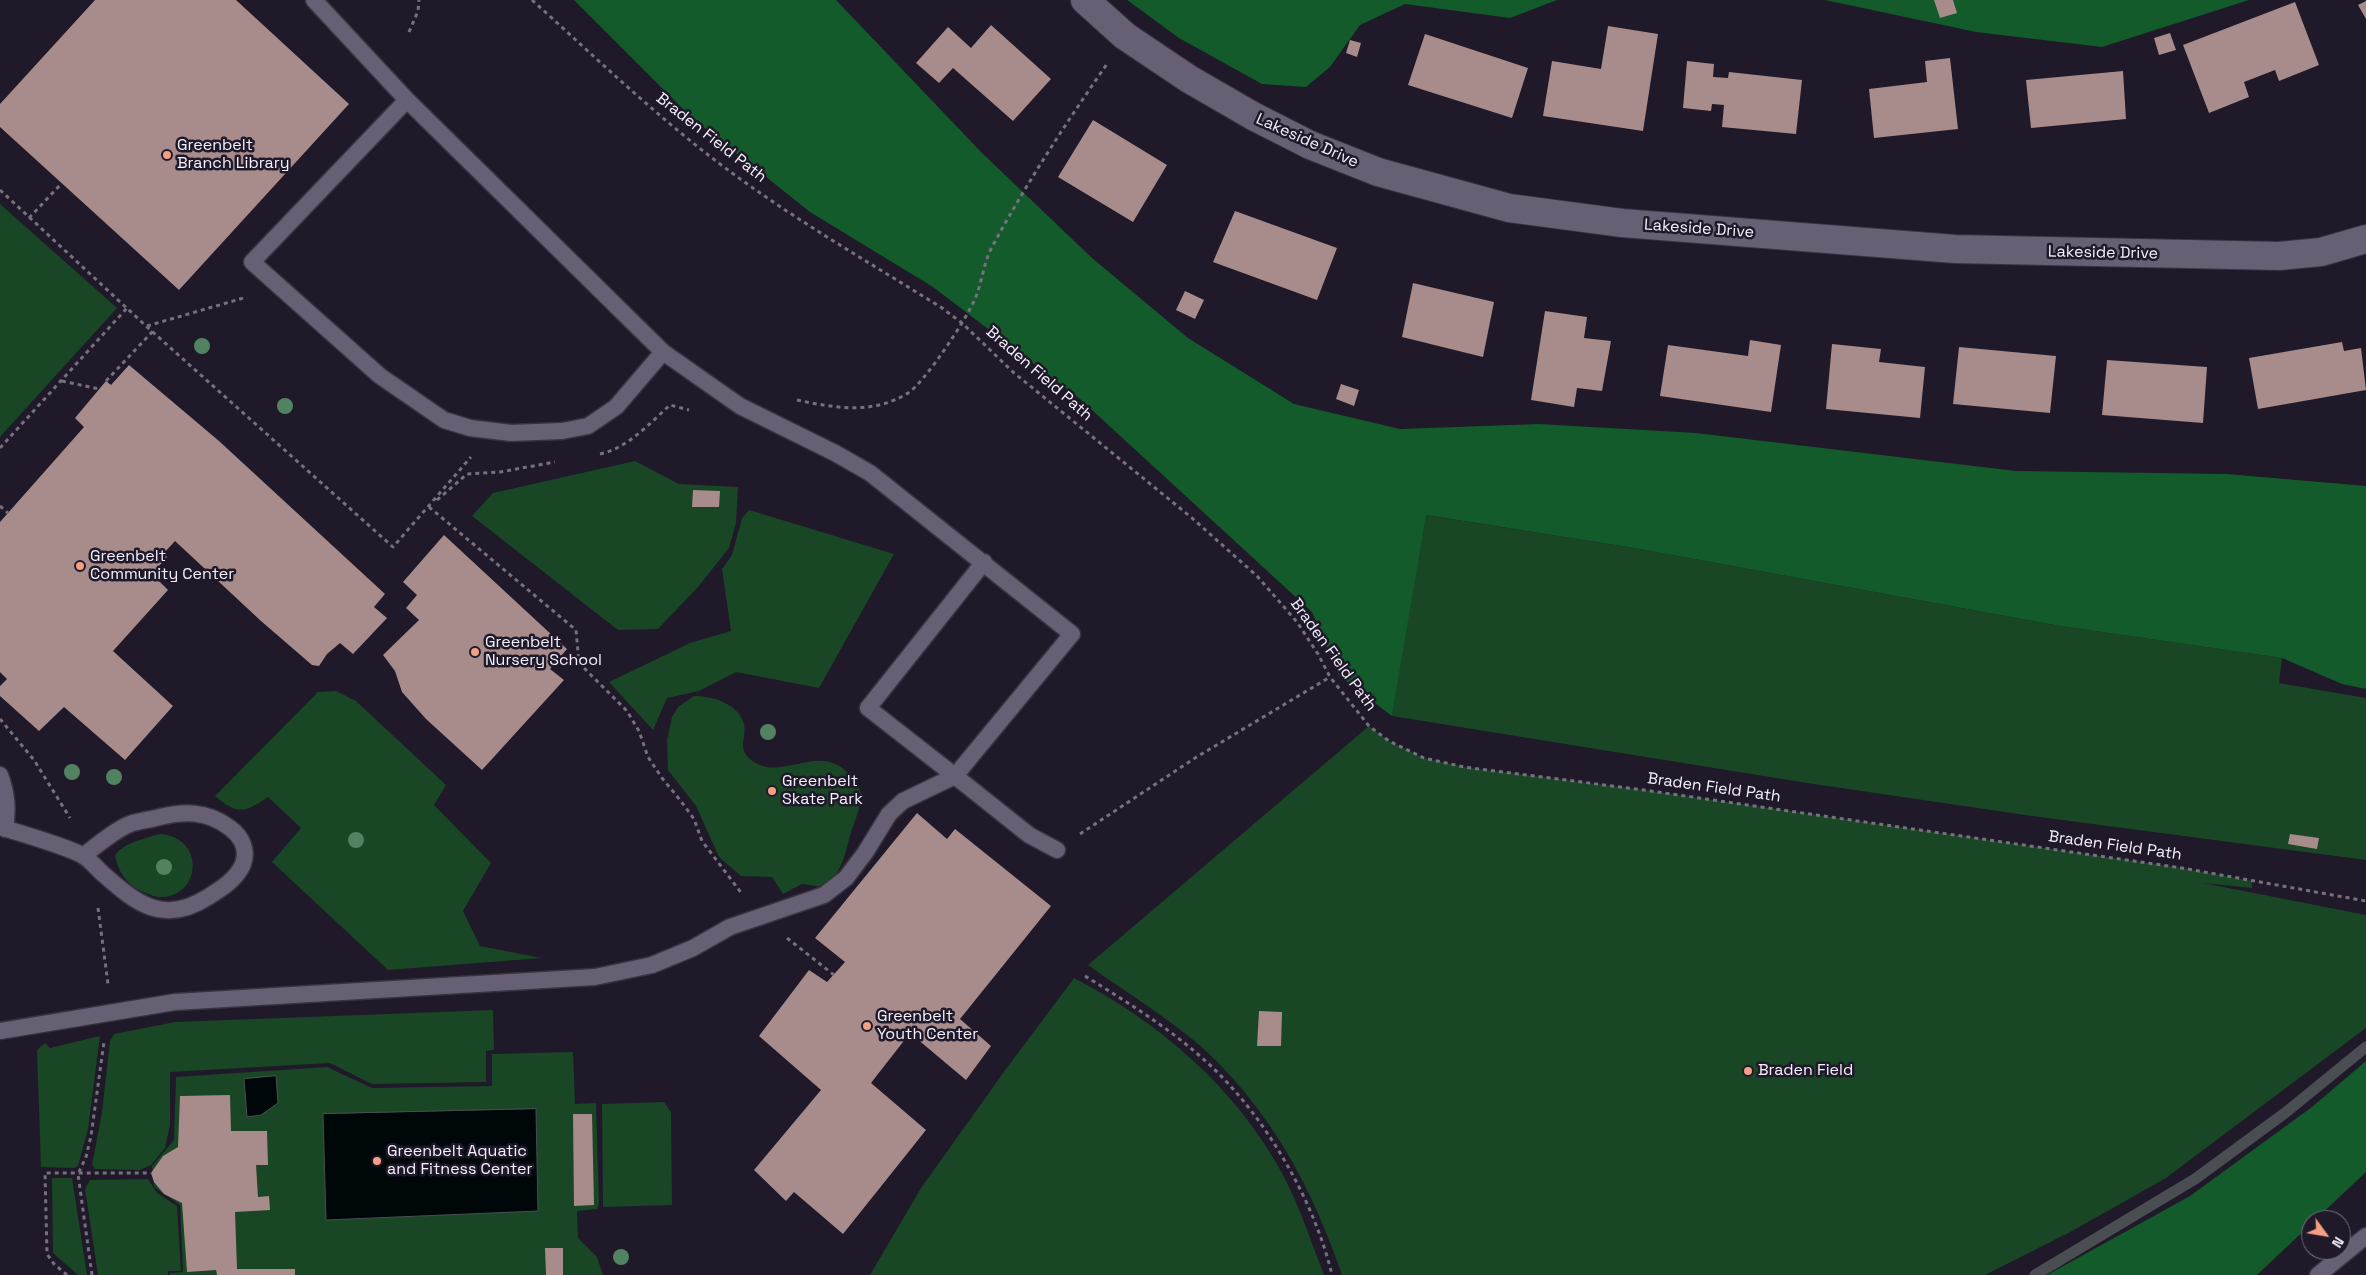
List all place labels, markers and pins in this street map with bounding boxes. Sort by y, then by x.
place label: Greenbelt Branch Library [177,136,290,174]
marker: Greenbelt Branch Library [161,149,173,161]
place label: Greenbelt Community Center [90,547,234,585]
marker: Greenbelt Community Center [74,560,86,572]
place label: Greenbelt Nursery School [485,633,602,671]
marker: Greenbelt Nursery School [469,646,481,658]
place label: Greenbelt Skate Park [782,772,863,810]
marker: Greenbelt Skate Park [766,785,778,797]
place label: Greenbelt Youth Center [877,1007,978,1045]
marker: Greenbelt Youth Center [861,1020,873,1032]
place label: Braden Field [1758,1061,1853,1081]
marker: Braden Field [1742,1065,1754,1077]
place label: Greenbelt Aquatic and Fitness Center [387,1142,533,1180]
marker: Greenbelt Aquatic and Fitness Center [371,1155,383,1167]

